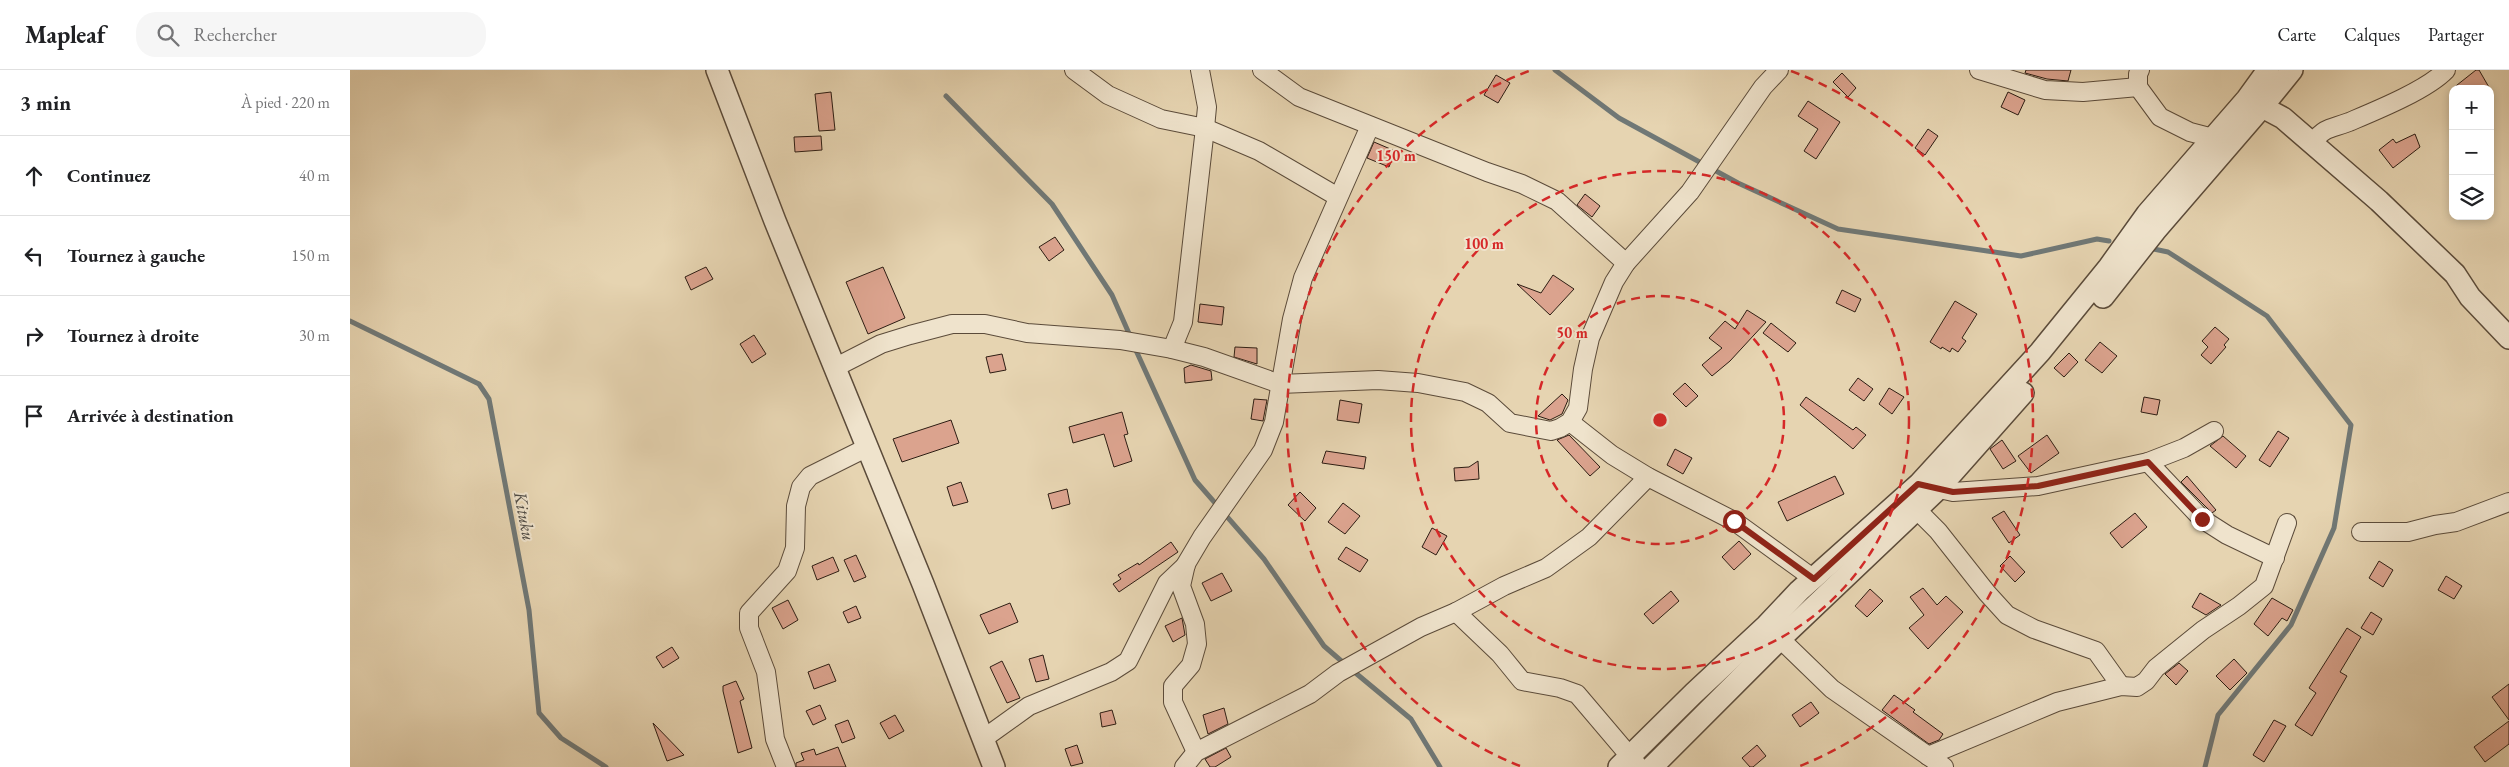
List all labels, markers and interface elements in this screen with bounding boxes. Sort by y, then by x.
search box [136,12,486,57]
text: Mapleaf [25,19,106,50]
icon: search [154,21,182,49]
text: Rechercher [194,22,277,47]
text: Carte [2277,23,2316,46]
text: Calques [2344,23,2400,46]
text: Partager [2428,23,2484,46]
map controls [2449,85,2494,220]
button: + [2449,85,2494,130]
text: 3 min [20,89,71,116]
text: À pied · 220 m [241,92,330,113]
button: − [2449,130,2494,175]
text: 150 m [1376,146,1416,165]
icon: ahead [20,162,48,190]
text: Continuez [67,163,151,188]
text: 40 m [299,165,330,186]
button: layers [2449,175,2494,220]
text: 100 m [1464,234,1504,253]
icon: left [20,242,48,270]
text: Tournez à gauche [67,243,205,268]
text: 150 m [291,245,330,266]
icon: right [20,322,48,350]
text: Tournez à droite [67,323,199,348]
text: 50 m [1556,323,1588,342]
text: 30 m [299,325,330,346]
icon: arrive [20,402,48,430]
text: Arrivée à destination [67,403,234,428]
centre of rings [1651,411,1669,429]
water label: Kituku [509,489,541,542]
route end [2191,508,2214,531]
route start [1723,510,1746,533]

